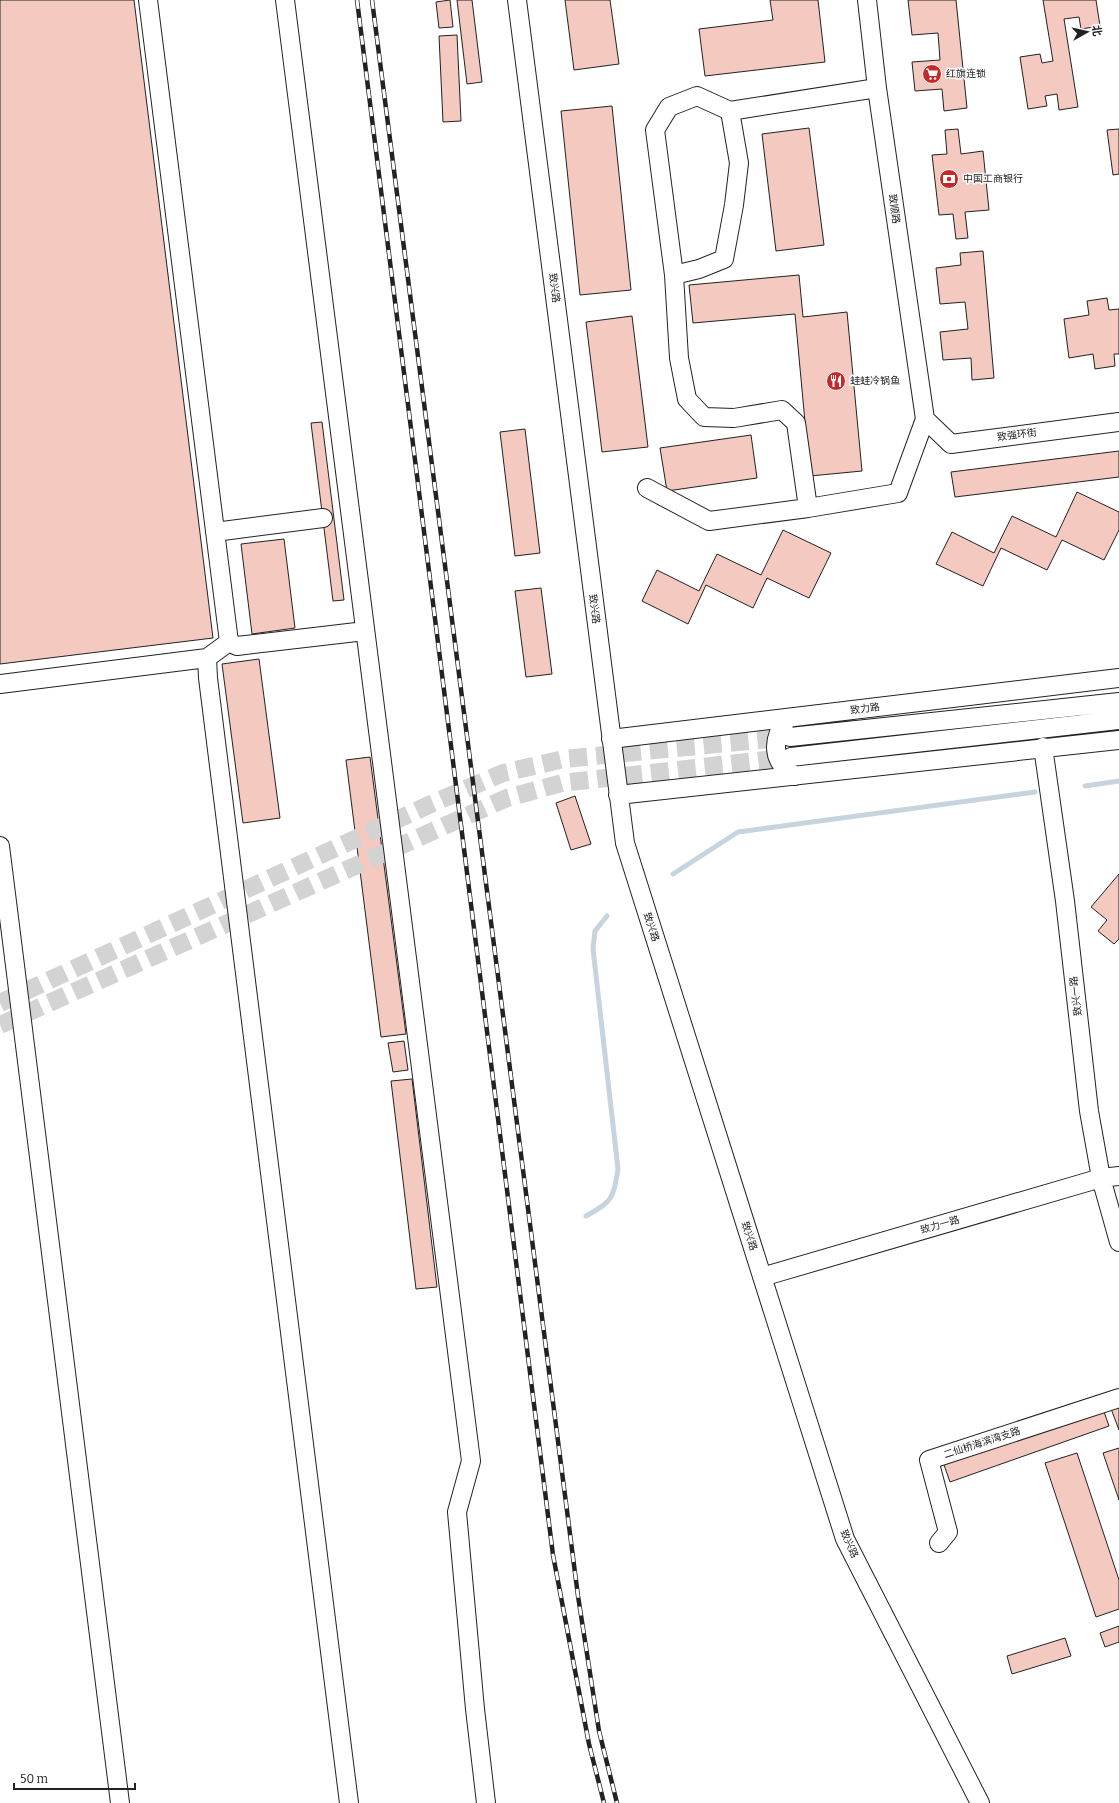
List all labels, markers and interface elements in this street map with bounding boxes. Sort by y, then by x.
north arrow [1067,12,1107,52]
text: 北 [1089,24,1104,37]
supermarket icon: 红旗连锁 [921,63,943,85]
place label: 红旗连锁 [946,68,986,80]
bank icon: 中国工商银行 [938,168,960,190]
place label: 中国工商银行 [963,173,1023,185]
street label: 致顺路 [886,193,902,225]
street label: 致兴路 [546,272,562,304]
restaurant icon: 蛙蛙冷锅鱼 [825,370,847,392]
place label: 蛙蛙冷锅鱼 [850,375,900,387]
street label: 致强环街 [996,427,1038,443]
street label: 致兴路 [586,593,602,625]
street label: 致力路 [849,701,881,717]
street label: 致兴路 [641,911,661,943]
street label: 致兴一路 [1068,975,1084,1017]
street label: 致力一路 [919,1214,961,1236]
street label: 致兴路 [739,1220,759,1252]
street label: 二仙桥海滨湾支路 [942,1425,1022,1461]
street label: 致兴路 [837,1528,861,1560]
scale bar [14,1765,135,1791]
text: 50 m [20,1772,49,1786]

